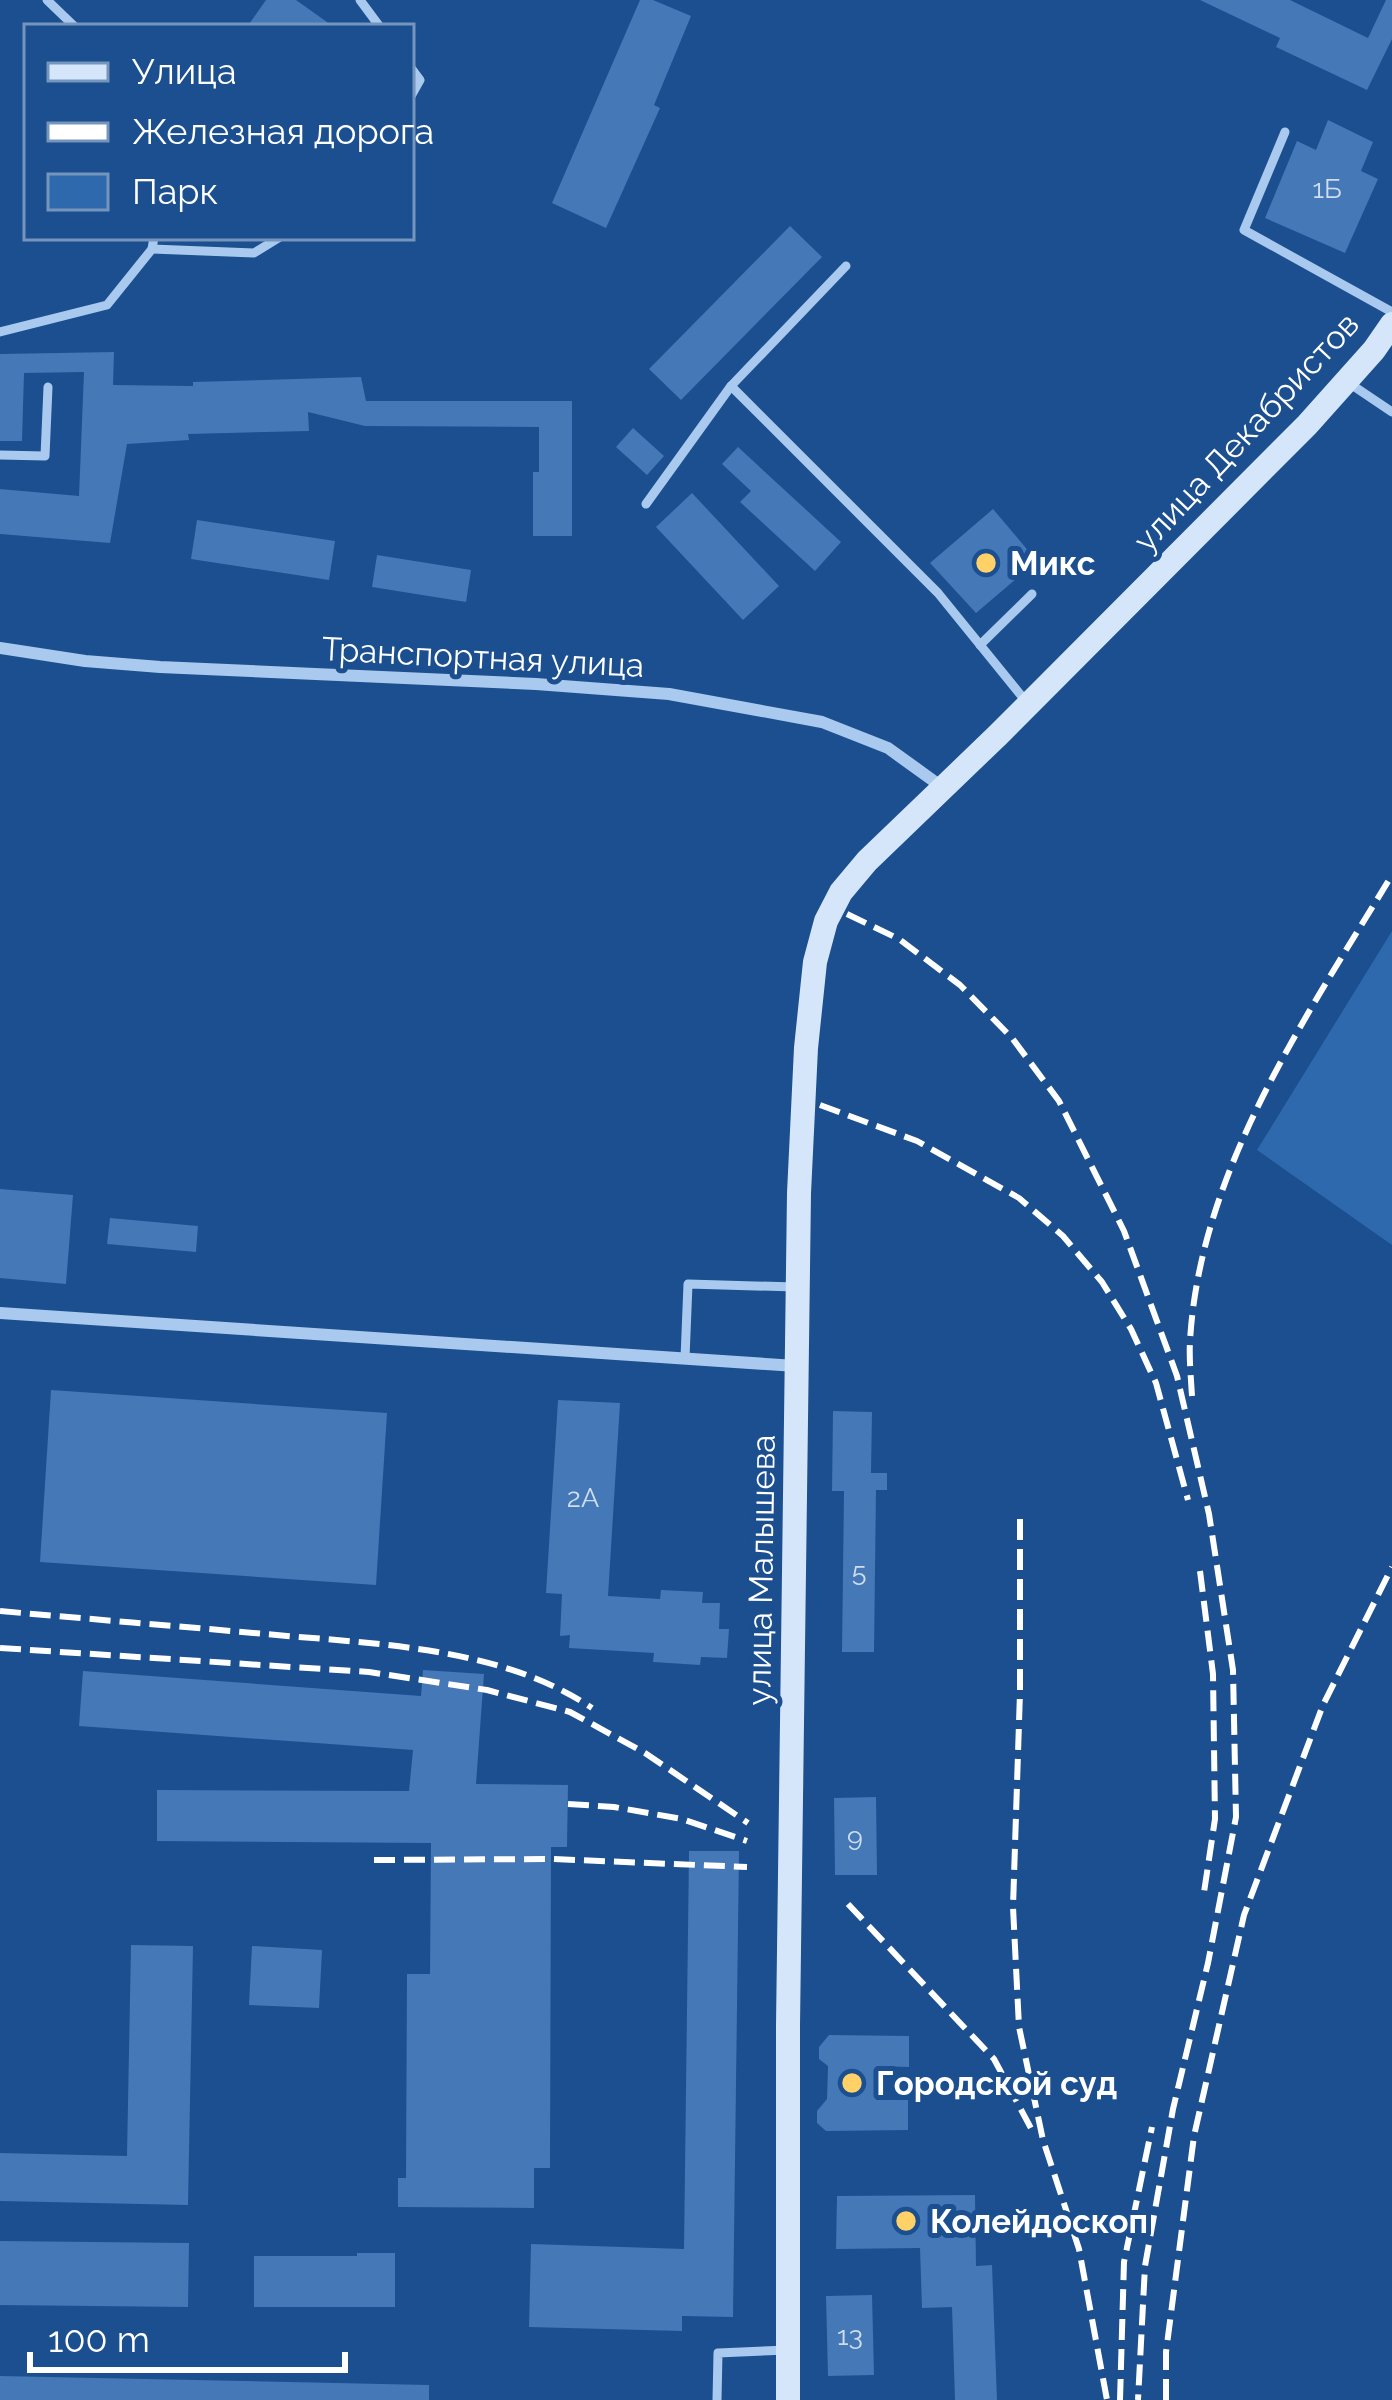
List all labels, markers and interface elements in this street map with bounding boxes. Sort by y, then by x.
legend [24,24,414,240]
text: Улица [132,50,237,92]
text: Железная дорога [132,110,434,152]
text: Парк [132,170,218,212]
house number: 1Б [1312,173,1342,204]
street label: улица Декабристов [1125,305,1367,559]
place label: Микс [1010,544,1095,583]
marker: Микс [973,550,999,576]
street label: Транспортная улица [321,629,645,685]
street label: улица Малышева [739,1434,783,1706]
house number: 2А [567,1482,599,1513]
house number: 5 [852,1556,866,1587]
house number: 9 [847,1821,863,1852]
place label: Городской суд [876,2064,1117,2103]
marker: Городской суд [839,2070,865,2096]
place label: Колейдоскоп [930,2202,1148,2241]
marker: Колейдоскоп [893,2208,919,2234]
scale bar [30,2298,345,2372]
text: 100 m [48,2318,150,2360]
house number: 13 [837,2320,863,2351]

